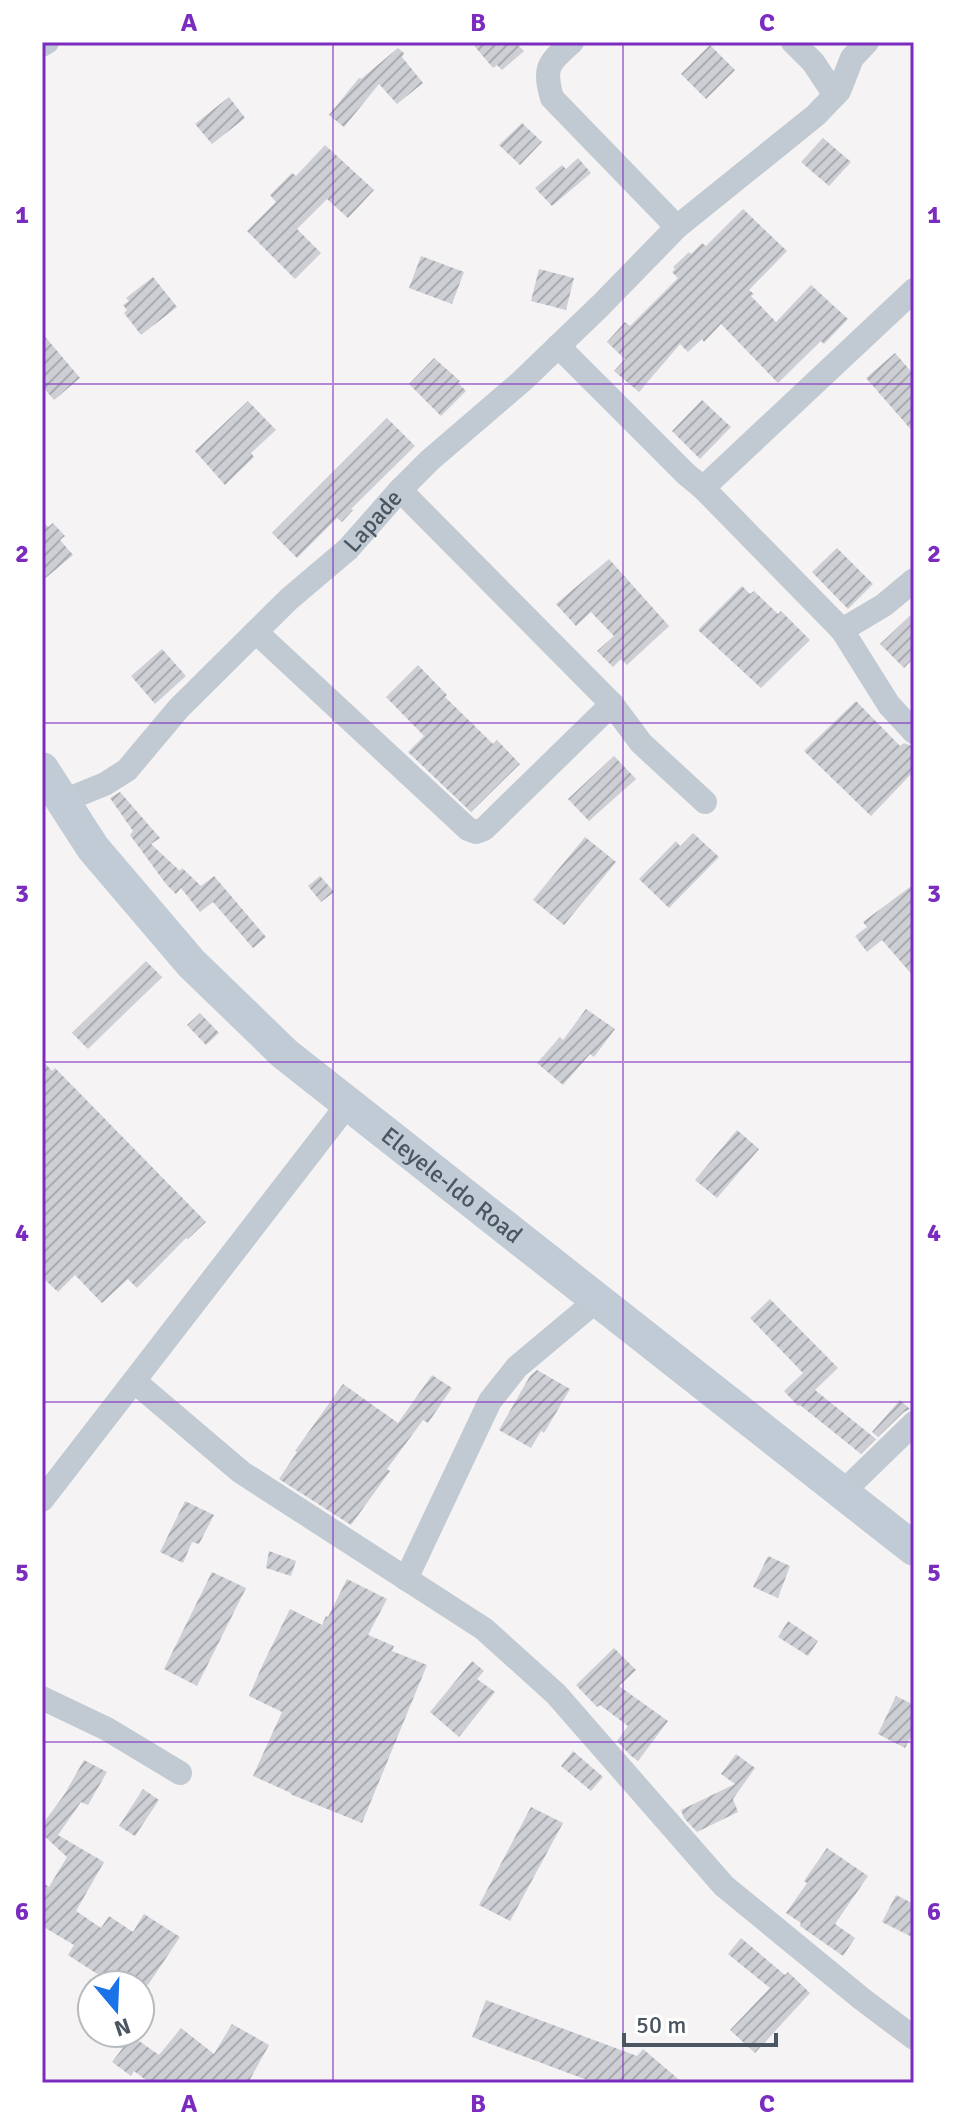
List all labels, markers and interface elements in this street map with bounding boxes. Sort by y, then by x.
text: A [181,7,198,39]
text: B [470,7,486,39]
text: C [759,7,775,39]
text: 1 [15,199,29,231]
text: 1 [927,199,941,231]
street label: Lapade [337,483,409,559]
text: 2 [15,538,29,570]
text: 2 [927,538,941,570]
text: 3 [15,878,29,910]
text: 3 [927,878,941,910]
street label: Eleyele-Ido Road [375,1120,528,1250]
text: 4 [15,1217,29,1249]
text: 4 [927,1217,941,1249]
text: 5 [15,1557,29,1589]
text: 5 [927,1557,941,1589]
text: 6 [15,1896,29,1928]
text: 6 [927,1896,941,1928]
north arrow [76,1969,156,2049]
scale bar [624,1997,776,2047]
text: 50 m [636,2010,686,2040]
text: N [111,2012,134,2043]
text: A [181,2088,198,2120]
text: B [470,2088,486,2120]
text: C [759,2088,775,2120]

